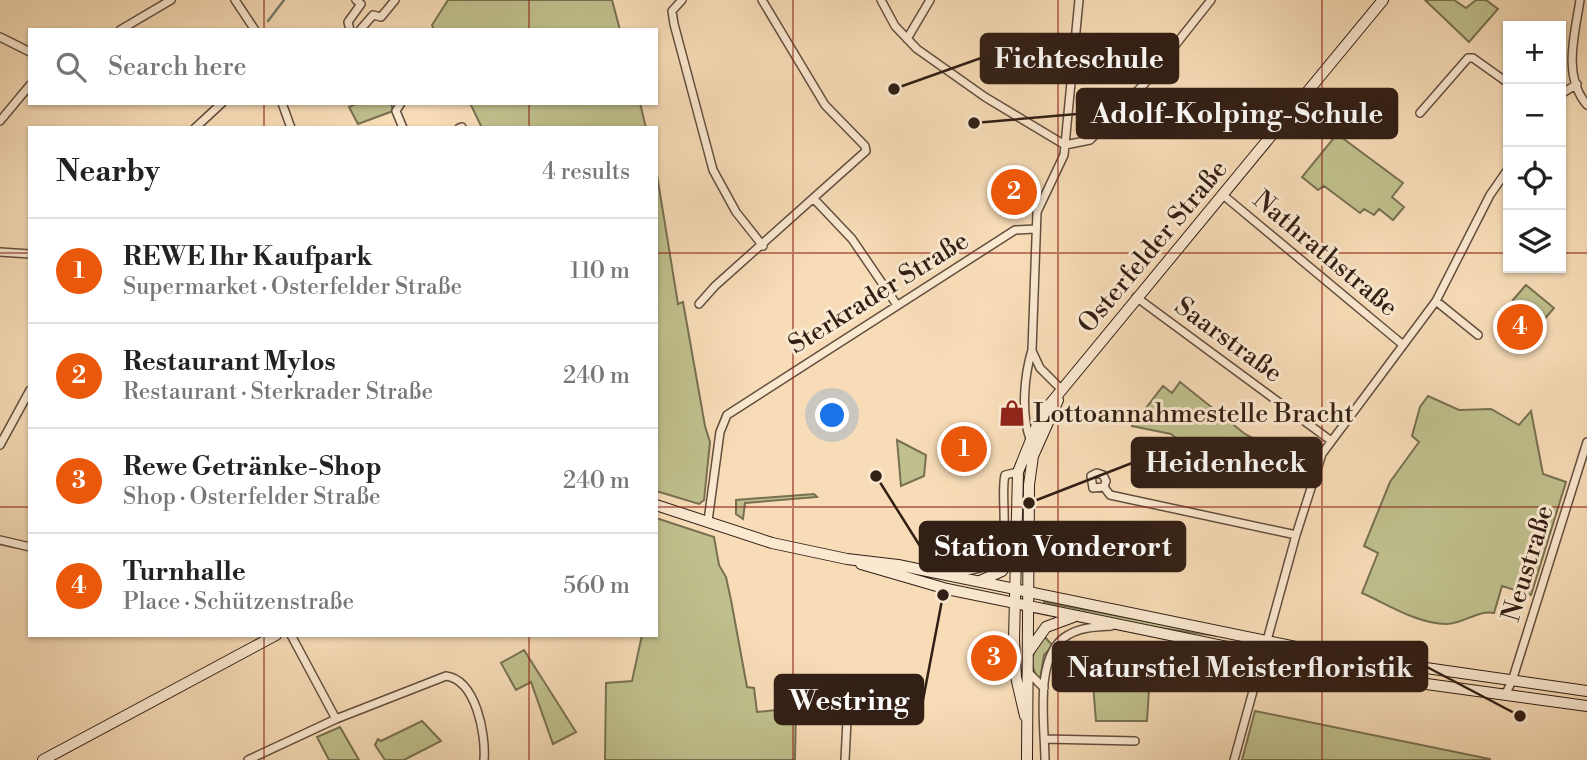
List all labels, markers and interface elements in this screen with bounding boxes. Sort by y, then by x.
map controls [1503,21,1566,273]
button: + [1503,21,1566,84]
search box [28,28,658,105]
callout: Fichteschule [981,34,1178,83]
text: Fichteschule [994,42,1164,77]
icon: search [52,48,90,86]
text: Search here [108,51,247,83]
button: − [1503,84,1566,147]
callout: Adolf-Kolping-Schule [1077,89,1397,138]
text: Adolf-Kolping-Schule [1090,97,1383,132]
button: locate [1503,147,1566,210]
text: Nearby [56,153,160,191]
street label: Osterfelder Straße [1071,154,1235,340]
text: 4 results [542,158,630,186]
pin: 2 [991,166,1037,218]
street label: Nathrathstraße [1246,184,1404,324]
button: layers [1503,210,1566,273]
street label: Sterkrader Straße [783,225,975,361]
text: REWE Ihr Kaufpark [123,241,372,273]
text: 1 [73,257,85,285]
text: 110 m [570,257,630,285]
text: Supermarket · Osterfelder Straße [123,273,462,301]
street label: Saarstraße [1168,290,1288,390]
pin: 4 [1497,301,1543,353]
text: Restaurant Mylos [123,346,336,378]
text: 2 [72,362,86,390]
text: 240 m [563,362,630,390]
text: Restaurant · Sterkrader Straße [123,378,433,406]
your location [815,398,849,432]
shop icon: Lottoannahmestelle Bracht [997,398,1027,428]
place label: Lottoannahmestelle Bracht [1033,398,1354,430]
pin: 1 [941,423,987,475]
callout: Heidenheck [1132,438,1321,487]
text: Heidenheck [1145,446,1307,481]
text: Rewe Getränke-Shop [123,451,382,483]
text: 3 [72,467,86,495]
text: 240 m [563,467,630,495]
text: Shop · Osterfelder Straße [123,483,381,511]
street label: Neustraße [1495,501,1561,625]
callout: Station Vonderort [920,522,1185,571]
text: Station Vonderort [934,530,1173,565]
text: Turnhalle [123,556,246,588]
text: 4 [71,572,87,600]
text: 560 m [563,572,630,600]
text: Place · Schützenstraße [123,588,354,616]
pin: 3 [971,632,1017,684]
callout: Naturstiel Meisterfloristik [1053,642,1427,691]
text: Naturstiel Meisterfloristik [1067,651,1414,686]
callout: Westring [775,675,923,724]
text: Westring [788,684,910,719]

